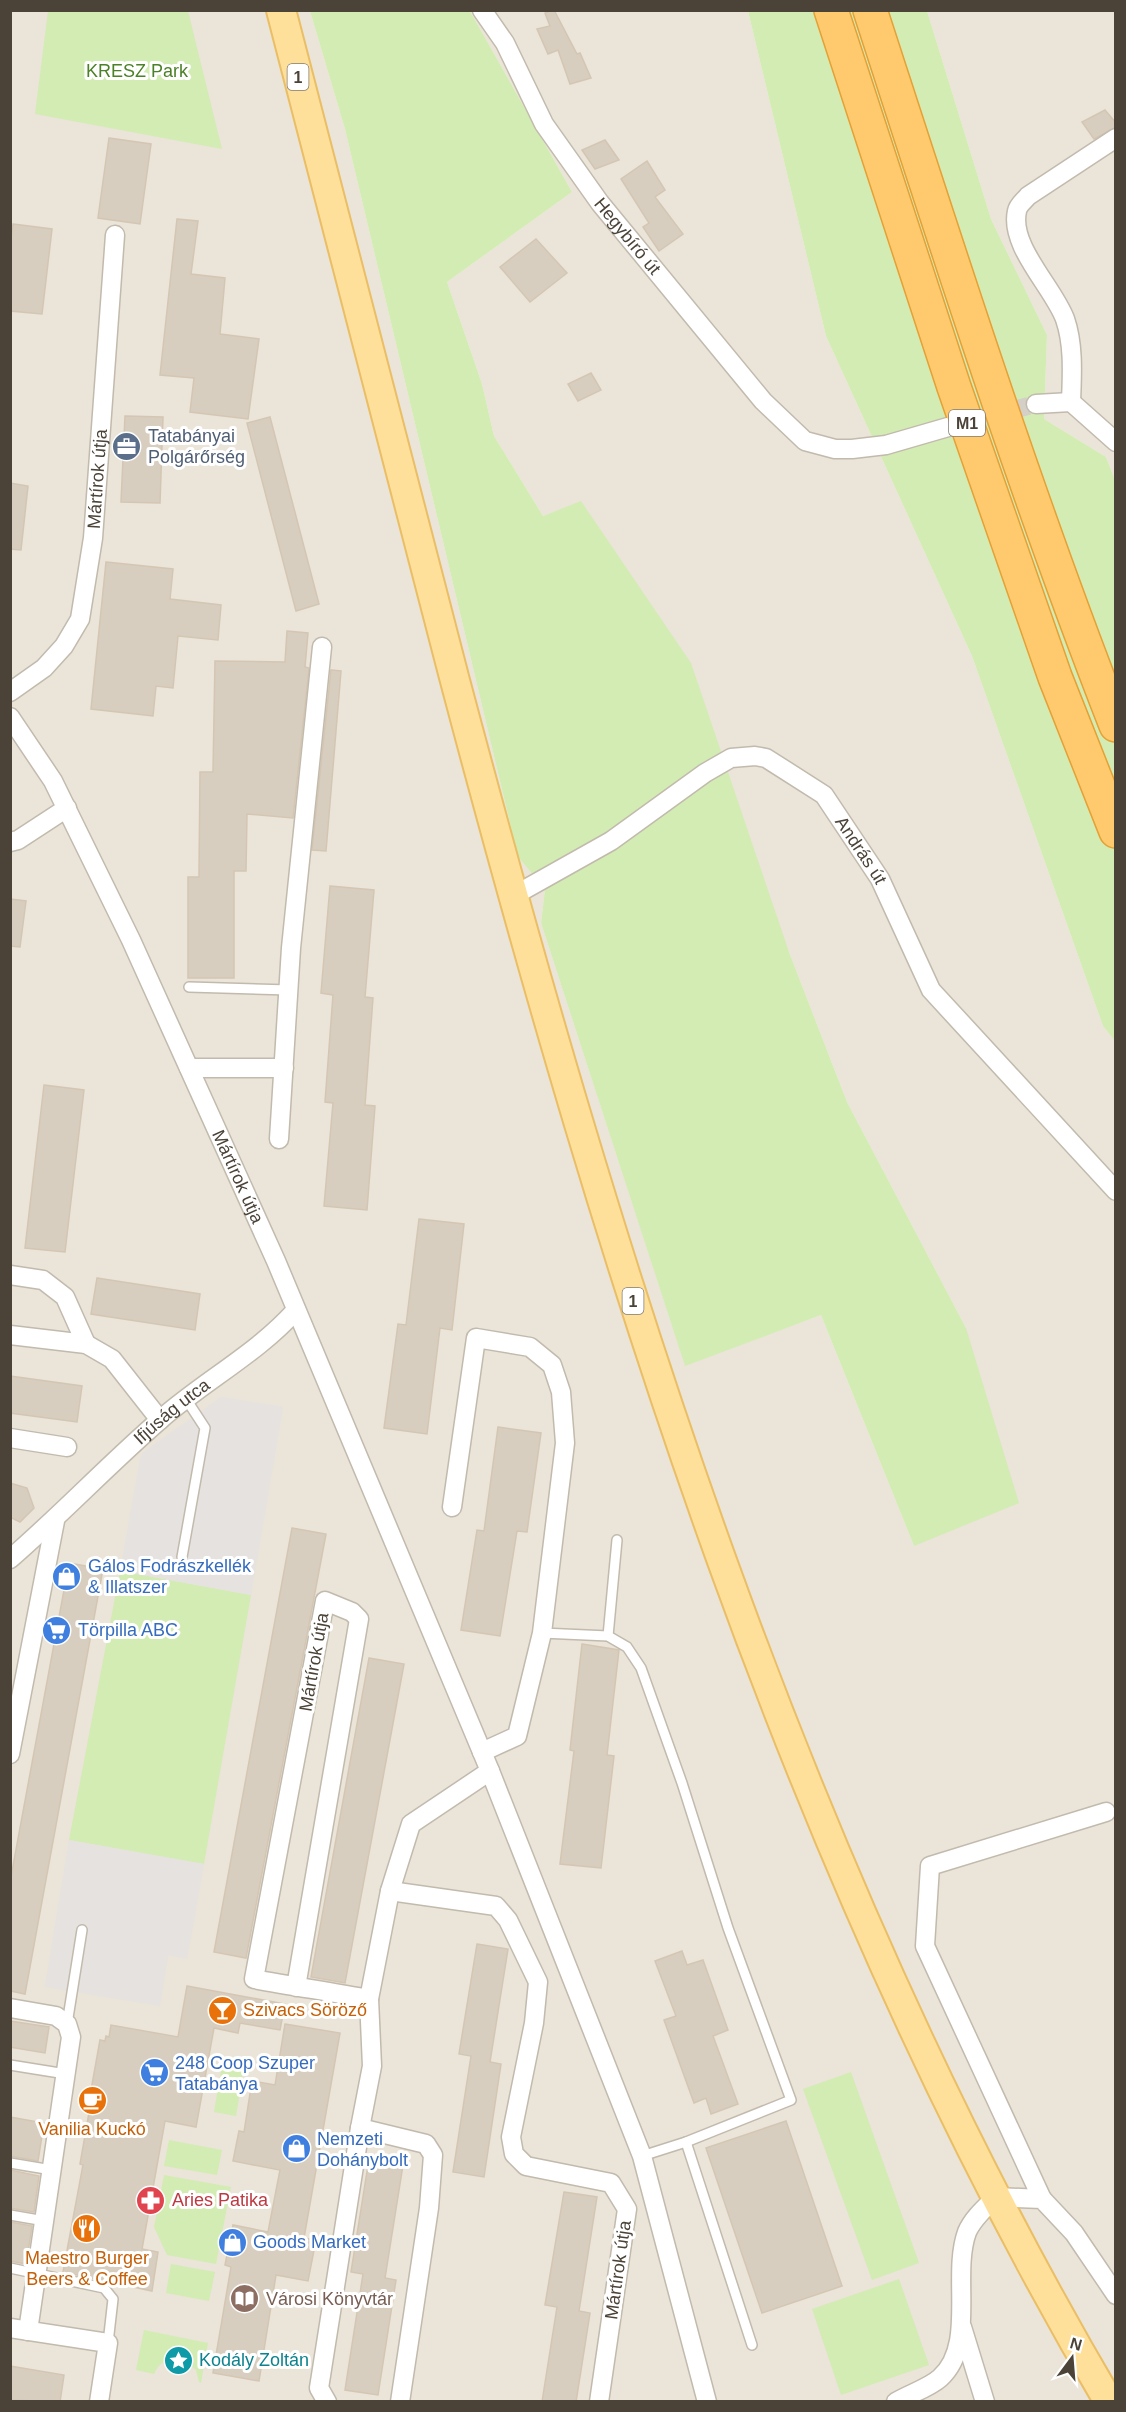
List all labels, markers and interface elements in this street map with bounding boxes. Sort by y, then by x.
park label: KRESZ Park [86,61,189,81]
road number: 1 [288,64,308,90]
street label: Hegybíró út [590,194,665,279]
road number: M1 [949,410,985,436]
place label: Tatabányai Polgárőrség [148,426,245,467]
street label: Mártírok útja [84,427,111,530]
office icon: Tatabányai Polgárőrség [111,430,143,462]
street label: András út [831,813,891,887]
street label: Mártírok útja [208,1127,268,1227]
road number: 1 [622,1288,644,1314]
street label: Ifjúság utca [130,1374,214,1448]
place label: Gálos Fodrászkellék & Illatszer [88,1556,252,1597]
shop icon: Gálos Fodrászkellék & Illatszer [51,1560,83,1592]
street label: Mártírok útja [295,1610,333,1713]
supermarket icon: Törpilla ABC [41,1614,73,1646]
place label: Törpilla ABC [78,1620,178,1640]
bar icon: Szivacs Söröző [206,1994,238,2026]
place label: Szivacs Söröző [243,2000,367,2020]
place label: 248 Coop Szuper Tatabánya [175,2053,315,2094]
supermarket icon: 248 Coop Szuper Tatabánya [138,2057,170,2089]
cafe icon: Vanilia Kuckó [76,2084,108,2116]
place label: Vanilia Kuckó [38,2119,146,2139]
place label: Nemzeti Dohánybolt [317,2129,408,2170]
shop icon: Nemzeti Dohánybolt [280,2133,312,2165]
pharmacy icon: Aries Patika [135,2184,167,2216]
place label: Aries Patika [172,2190,269,2210]
restaurant icon: Maestro Burger Beers & Coffee [71,2213,103,2245]
street label: Mártírok útja [601,2218,635,2321]
shop icon: Goods Market [216,2226,248,2258]
place label: Goods Market [253,2232,366,2252]
place label: Maestro Burger Beers & Coffee [25,2248,149,2289]
library icon: Városi Könyvtár [229,2283,261,2315]
place label: Városi Könyvtár [266,2289,393,2309]
north arrow [1042,2328,1102,2388]
text: N [1068,2334,1084,2354]
place icon: Kodály Zoltán [162,2344,194,2376]
place label: Kodály Zoltán [199,2350,309,2370]

